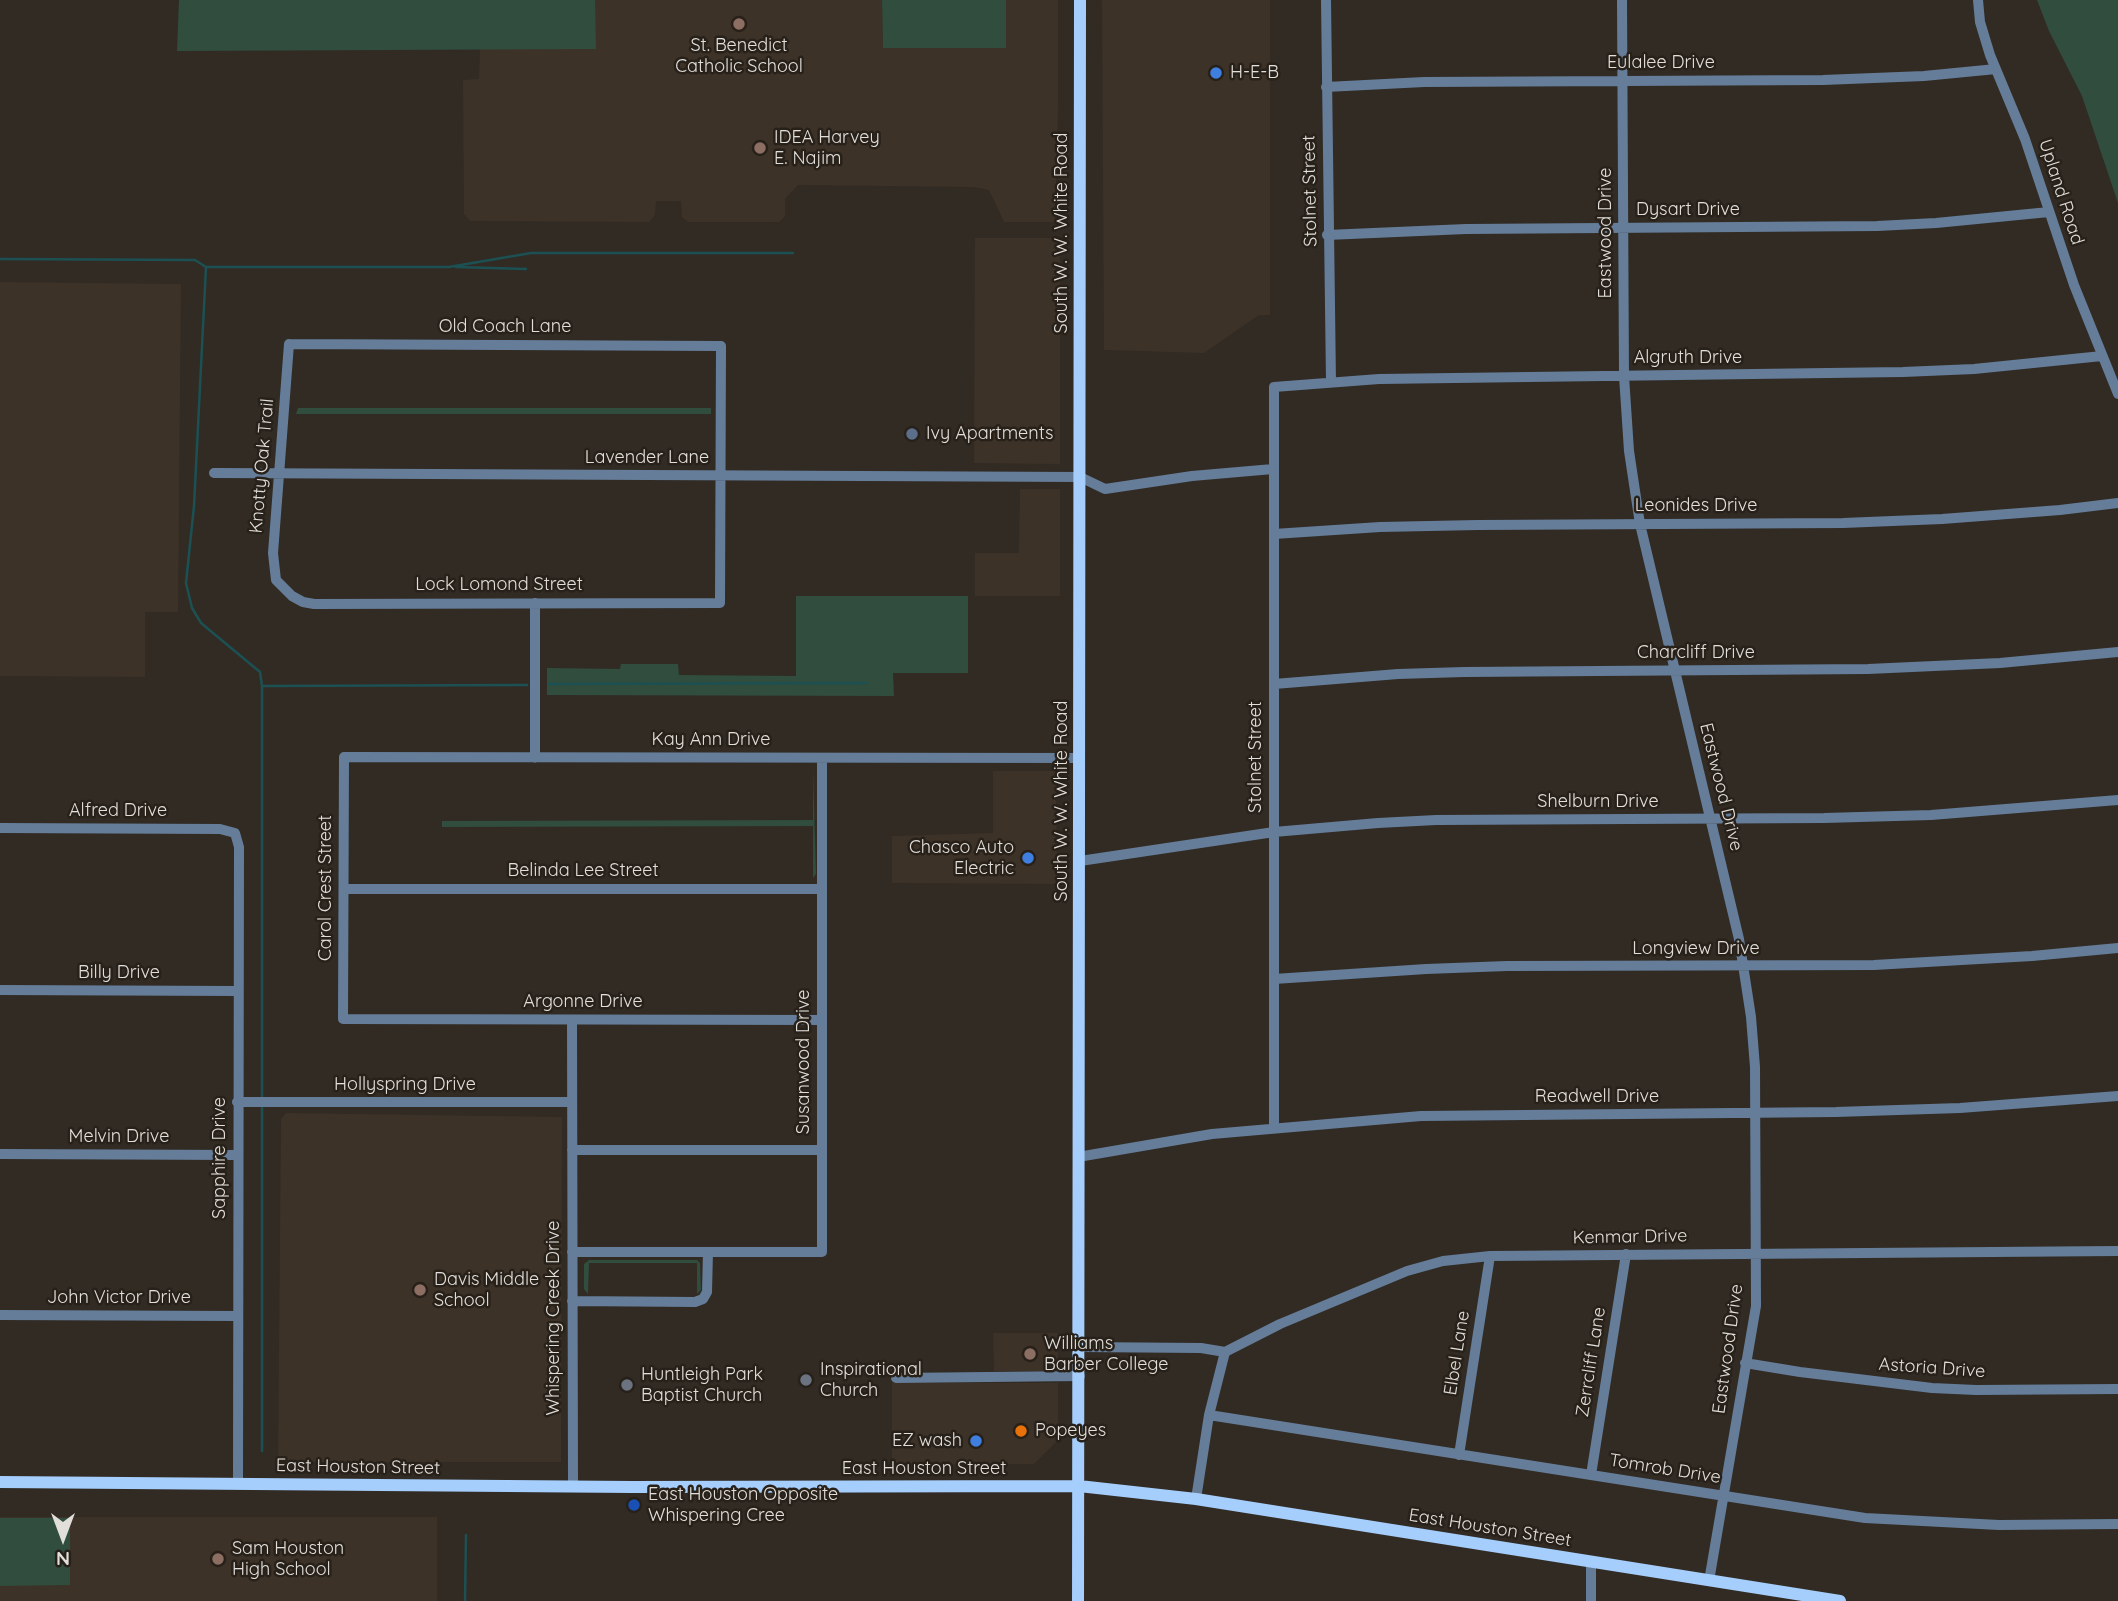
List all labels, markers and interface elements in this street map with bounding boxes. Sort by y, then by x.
marker: St. Benedict Catholic School [731,16,747,32]
place label: St. Benedict Catholic School [675,35,803,78]
street label: Eulalee Drive [1607,52,1715,74]
place label: H-E-B [1230,62,1279,84]
marker: H-E-B [1208,65,1224,81]
place label: IDEA Harvey E. Najim [774,127,880,170]
street label: South W. W. White Road [1051,133,1073,333]
street label: Stolnet Street [1298,135,1322,247]
street label: Upland Road [2034,137,2088,247]
marker: IDEA Harvey E. Najim [752,140,768,156]
street label: Eastwood Drive [1595,168,1617,298]
street label: Dysart Drive [1636,199,1740,221]
street label: Old Coach Lane [439,316,571,338]
street label: Algruth Drive [1634,347,1742,369]
street label: Knotty Oak Trail [245,398,279,534]
place label: Ivy Apartments [926,423,1054,445]
marker: Ivy Apartments [904,426,920,442]
street label: Lavender Lane [585,447,709,469]
street label: Leonides Drive [1635,495,1757,517]
street label: Lock Lomond Street [415,574,583,596]
street label: Charcliff Drive [1637,642,1755,664]
street label: South W. W. White Road [1051,701,1073,901]
street label: Stolnet Street [1245,701,1267,813]
street label: Eastwood Drive [1695,721,1747,853]
street label: Kay Ann Drive [652,729,770,751]
street label: Shelburn Drive [1537,791,1659,813]
street label: Alfred Drive [69,800,167,822]
street label: Carol Crest Street [315,815,337,961]
place label: Chasco Auto Electric [909,837,1014,880]
marker: Chasco Auto Electric [1020,850,1036,866]
street label: Belinda Lee Street [507,860,659,882]
street label: Longview Drive [1632,938,1760,960]
street label: Billy Drive [78,962,160,984]
street label: Susanwood Drive [793,990,815,1134]
street label: Argonne Drive [523,991,643,1013]
street label: Hollyspring Drive [334,1074,476,1096]
street label: Readwell Drive [1535,1086,1659,1108]
street label: Sapphire Drive [209,1097,231,1219]
street label: Melvin Drive [69,1126,169,1148]
street label: Whispering Creek Drive [543,1221,565,1415]
street label: Kenmar Drive [1572,1225,1688,1249]
place label: Davis Middle School [434,1269,539,1312]
marker: Davis Middle School [412,1282,428,1298]
street label: Eastwood Drive [1708,1283,1748,1415]
street label: John Victor Drive [47,1287,191,1309]
street label: Zerrcliff Lane [1572,1305,1610,1419]
street label: Elbel Lane [1440,1309,1474,1397]
place label: Williams Barber College [1044,1333,1168,1376]
marker: Williams Barber College [1022,1346,1038,1362]
street label: Astoria Drive [1878,1353,1986,1383]
place label: Inspirational Church [820,1359,922,1402]
place label: Huntleigh Park Baptist Church [641,1364,763,1406]
marker: Inspirational Church [798,1372,814,1388]
marker: Huntleigh Park Baptist Church [619,1377,635,1393]
place label: Popeyes [1035,1420,1106,1442]
marker: Popeyes [1013,1423,1029,1439]
place label: EZ wash [892,1430,962,1452]
marker: EZ wash [968,1433,984,1449]
street label: Tomrob Drive [1608,1450,1722,1488]
street label: East Houston Street [276,1455,440,1479]
street label: East Houston Street [842,1458,1006,1480]
place label: East Houston Opposite Whispering Cree [648,1484,838,1526]
marker: East Houston Opposite Whispering Cree [626,1497,642,1513]
north arrow [28,1503,98,1573]
street label: East Houston Street [1407,1504,1573,1552]
place label: Sam Houston High School [232,1538,344,1580]
text: N [56,1547,70,1571]
marker: Sam Houston High School [210,1551,226,1567]

